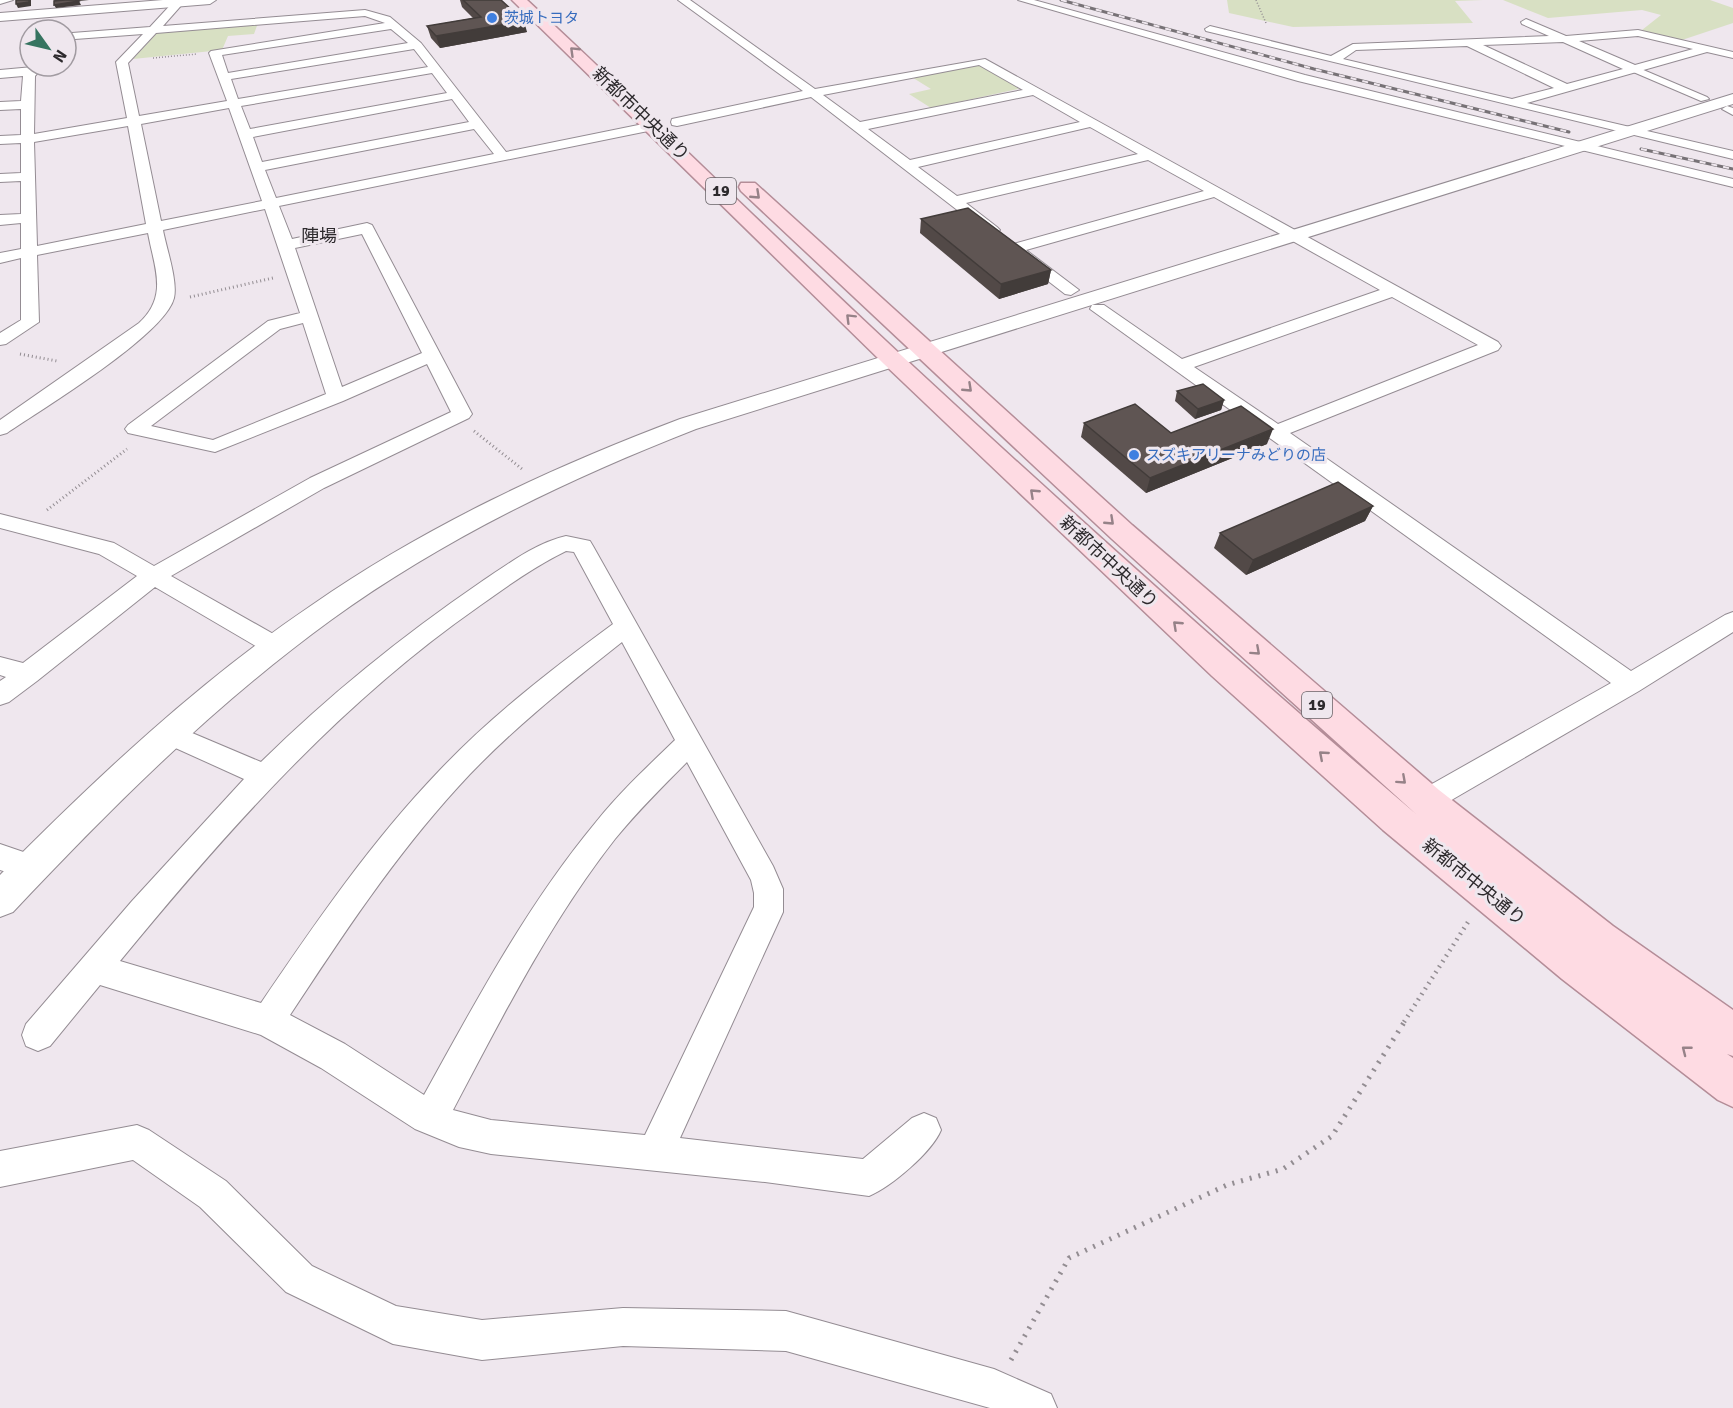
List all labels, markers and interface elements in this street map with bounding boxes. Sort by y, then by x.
place label: 茨城トヨタ [504,9,579,27]
marker: 茨城トヨタ [485,11,499,25]
north arrow [18,18,78,78]
text: N [48,46,71,66]
one-way arrow [571,47,582,58]
street label: 新都市中央通り [588,62,694,166]
road number: 19 [706,178,736,204]
one-way arrow [750,188,760,199]
district label: 陣場 [301,225,337,247]
one-way arrow [847,314,858,325]
one-way arrow [961,381,971,392]
place label: スズキアリーナみどりの店 [1146,446,1326,464]
marker: スズキアリーナみどりの店 [1127,448,1141,462]
one-way arrow [1030,489,1041,500]
street label: 新都市中央通り [1055,511,1163,613]
one-way arrow [1104,514,1114,525]
one-way arrow [1173,621,1184,632]
one-way arrow [1249,644,1260,655]
road number: 19 [1302,692,1332,718]
one-way arrow [1319,751,1330,762]
one-way arrow [1395,773,1406,784]
street label: 新都市中央通り [1418,834,1530,930]
one-way arrow [1682,1046,1693,1057]

